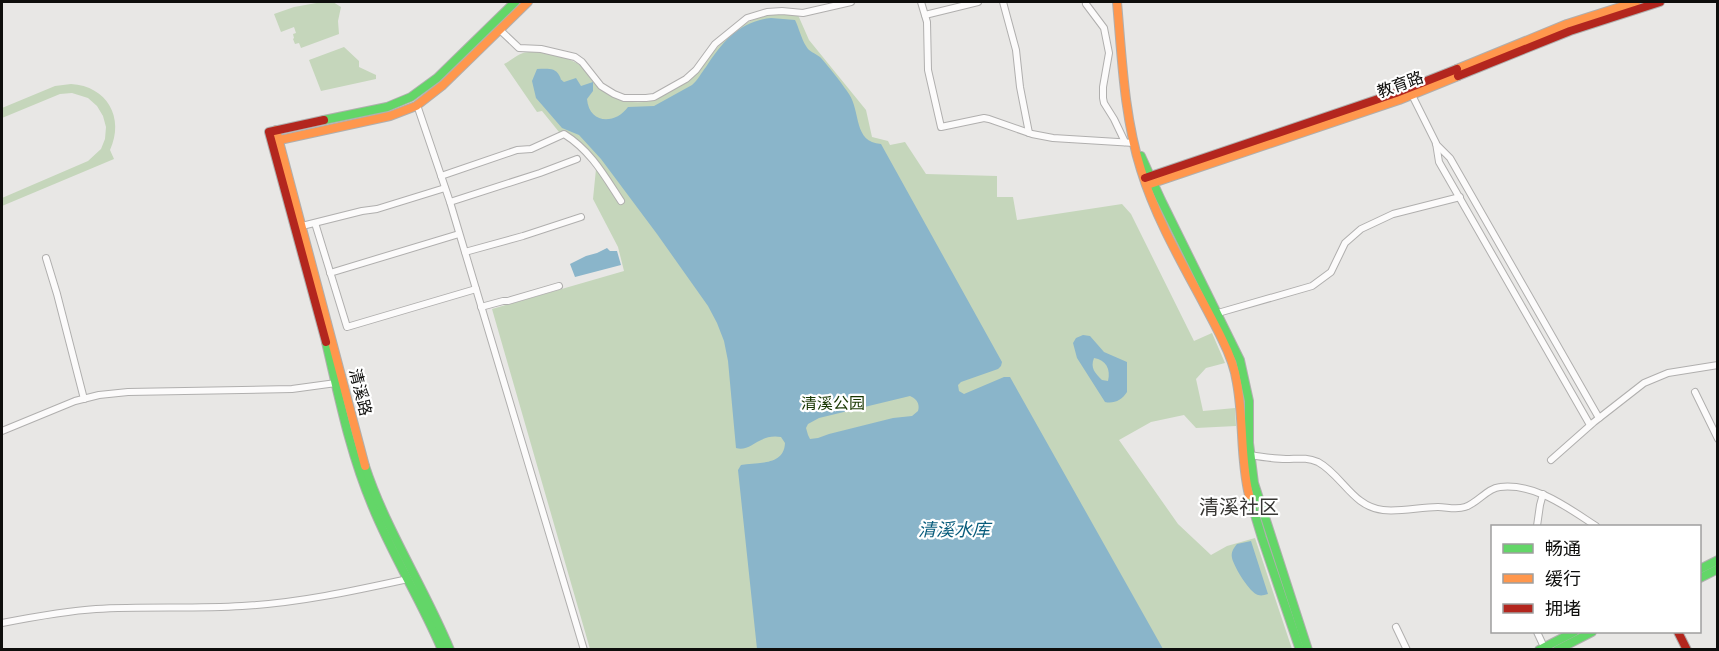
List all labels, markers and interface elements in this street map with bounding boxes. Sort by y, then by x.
street label: 教育路 [1374,66,1426,102]
street label: 清溪路 [345,366,377,418]
park label: 清溪公园 [801,393,865,413]
district label: 清溪社区 [1199,494,1279,519]
water label: 清溪水库 [918,518,993,541]
legend [1491,525,1701,633]
text: 畅通 [1545,537,1581,560]
text: 缓行 [1545,567,1581,590]
text: 拥堵 [1545,597,1581,620]

